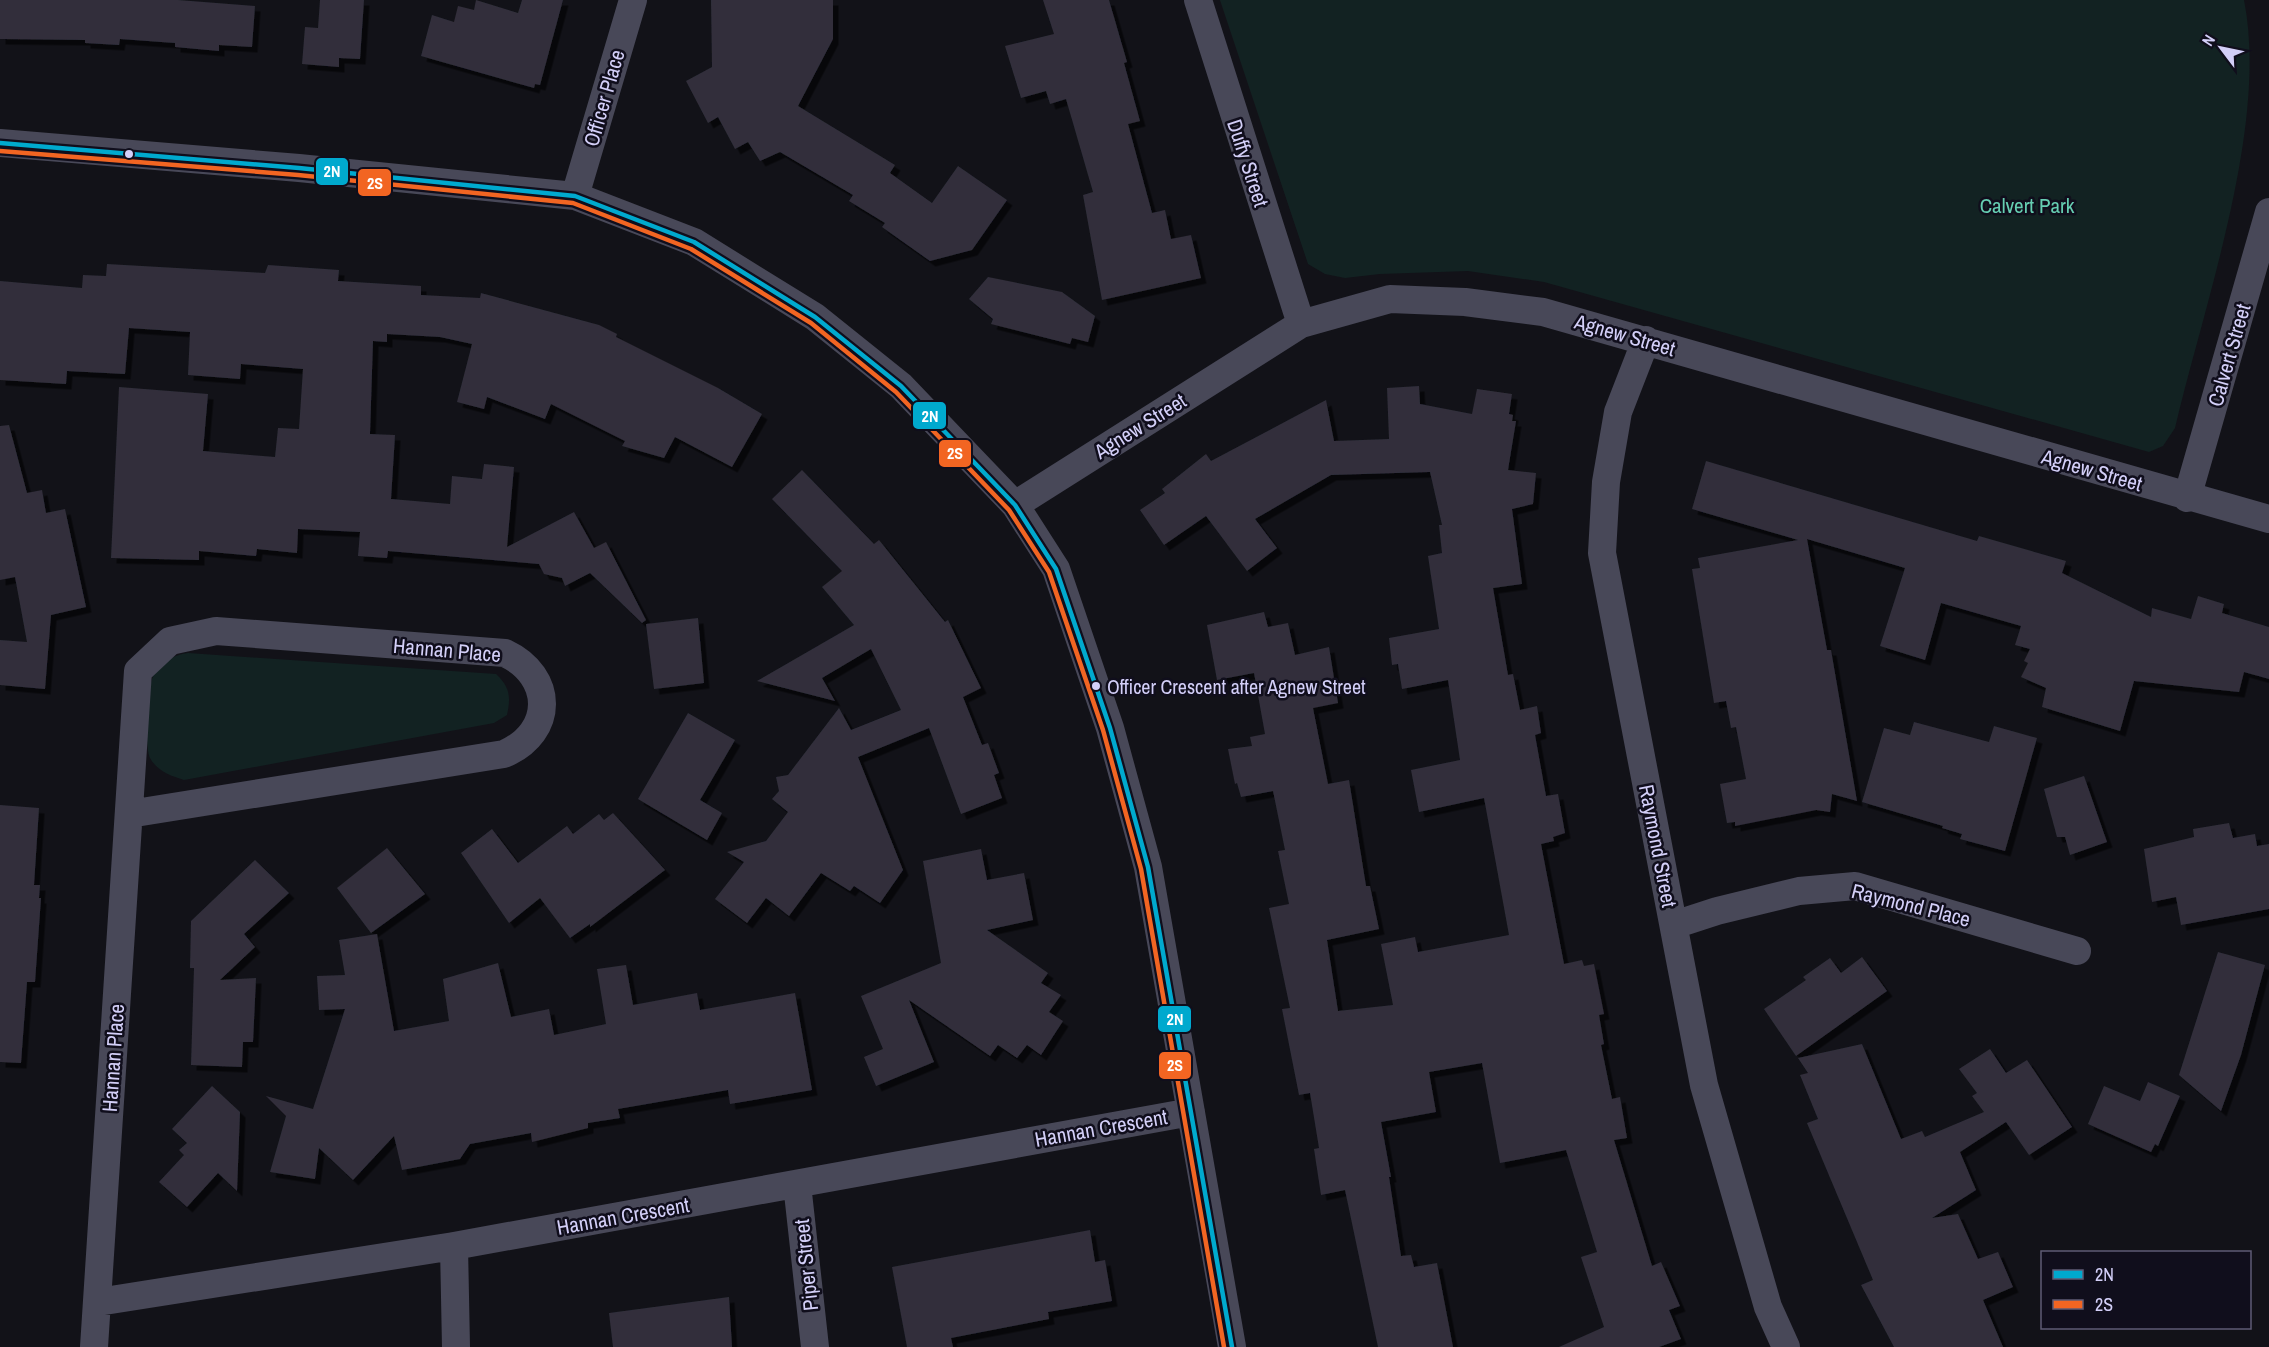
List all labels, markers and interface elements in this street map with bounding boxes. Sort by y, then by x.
north arrow [2191,18,2251,78]
text: N [2196,30,2220,50]
street label: Officer Place [576,46,632,150]
street label: Duffy Street [1220,115,1276,211]
unlabelled marker [123,148,135,160]
line badge: 2N [315,157,349,186]
text: 2N [324,160,340,182]
line badge: 2S [357,168,392,197]
text: 2S [367,172,383,194]
park label: Calvert Park [1980,191,2075,220]
street label: Calvert Street [2201,300,2258,410]
street label: Agnew Street [1570,307,1679,363]
street label: Agnew Street [1088,386,1192,466]
line badge: 2N [912,401,947,430]
text: 2N [922,405,938,427]
line badge: 2S [938,439,972,468]
text: 2S [947,442,963,464]
street label: Agnew Street [2037,442,2146,498]
street label: Hannan Place [392,631,502,669]
place label: Officer Crescent after Agnew Street [1107,673,1366,700]
marker: Officer Crescent after Agnew Street [1090,680,1102,692]
street label: Raymond Street [1632,782,1684,910]
street label: Raymond Place [1849,876,1973,934]
street label: Hannan Place [95,1003,131,1113]
line badge: 2N [1157,1005,1192,1033]
text: 2N [1167,1008,1183,1030]
line badge: 2S [1158,1051,1192,1080]
text: 2S [1167,1054,1183,1076]
street label: Hannan Crescent [1032,1102,1170,1154]
street label: Hannan Crescent [554,1190,692,1242]
street label: Piper Street [787,1218,825,1312]
legend [2041,1251,2251,1329]
text: 2N [2095,1262,2114,1287]
text: 2S [2095,1292,2113,1317]

